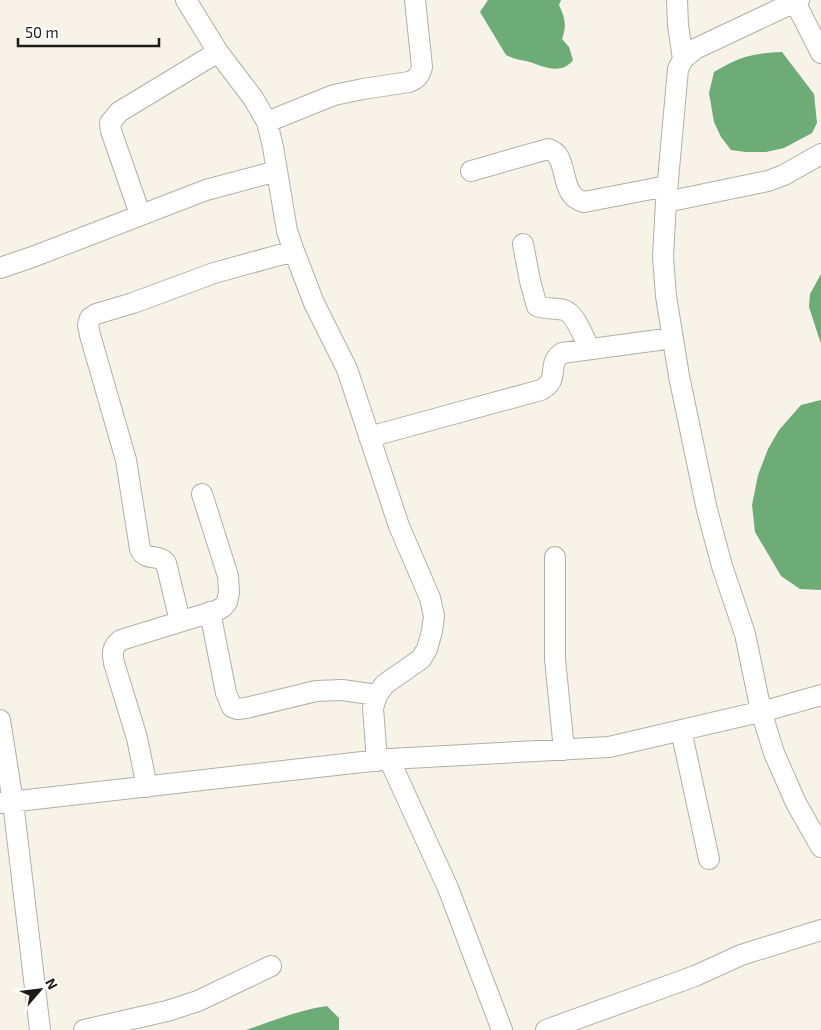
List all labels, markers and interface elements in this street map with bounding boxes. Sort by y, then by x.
scale bar [18,15,159,47]
text: 50 m [25,23,59,41]
north arrow [15,965,65,1015]
text: N [42,975,62,992]

